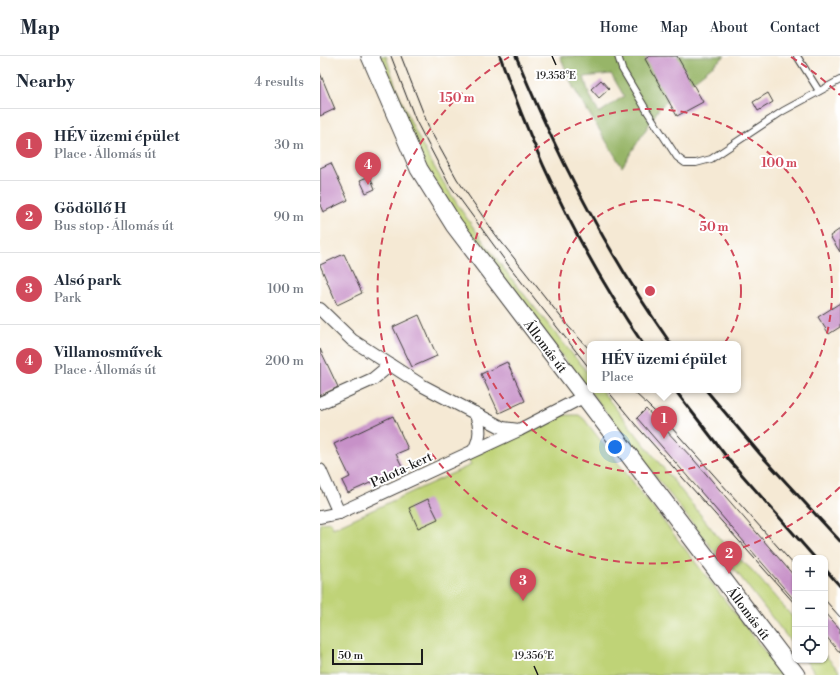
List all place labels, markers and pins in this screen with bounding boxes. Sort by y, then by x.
pin: 4 [355,152,381,185]
centre of rings [643,284,657,298]
pin: 1 [651,406,677,439]
pin: 2 [716,541,742,574]
pin: 3 [510,568,536,601]

